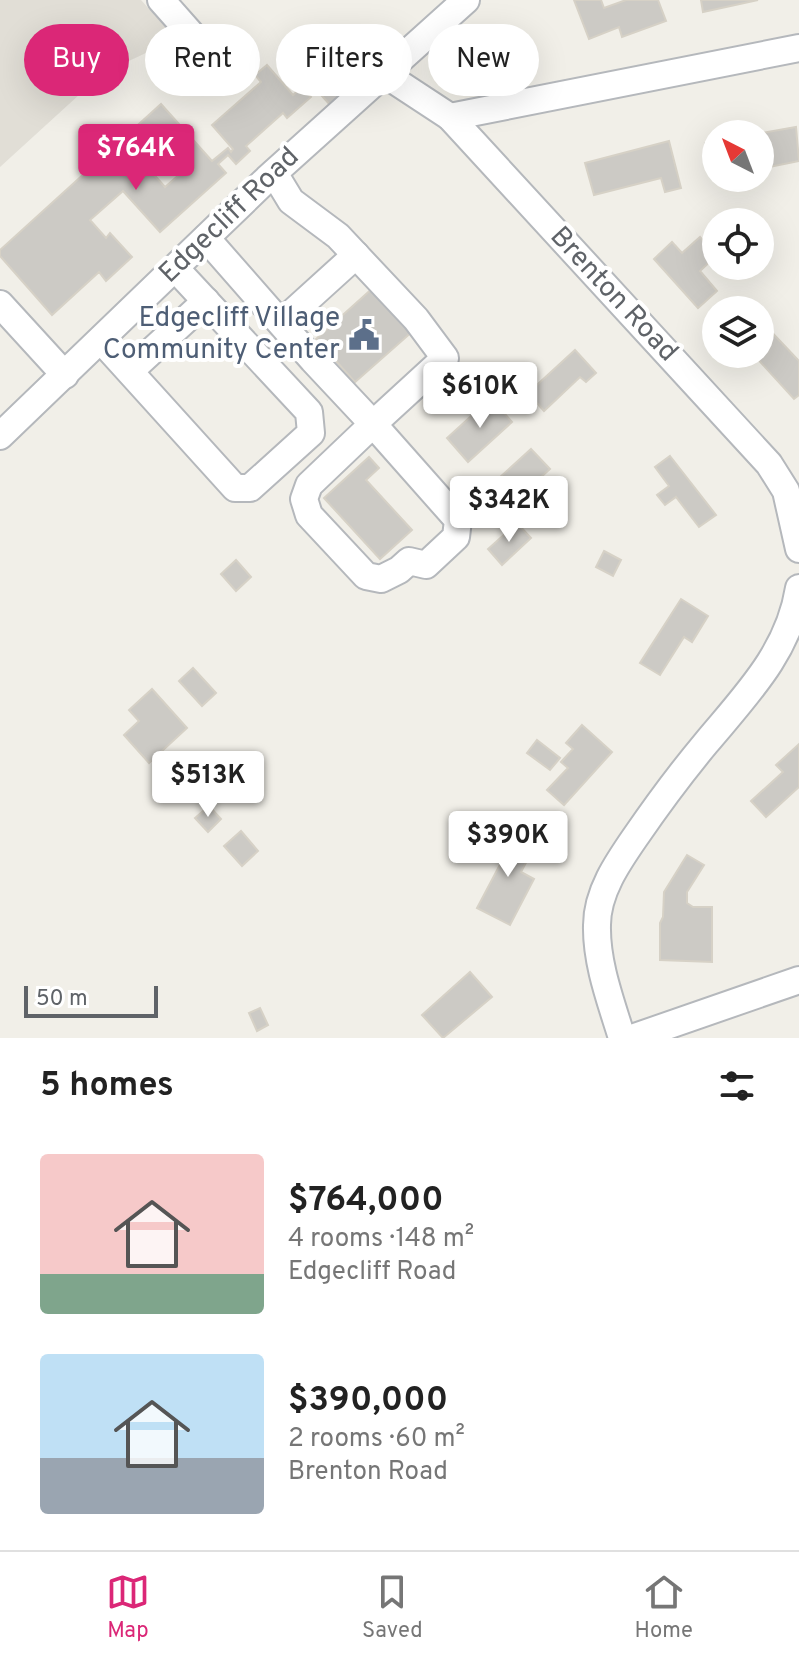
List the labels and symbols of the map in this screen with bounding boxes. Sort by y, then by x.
north arrow [702,120,774,192]
pin: $764K [80,124,192,192]
street label: Edgecliff Road [152,140,308,292]
street label: Brenton Road [541,220,685,370]
place label: Edgecliff Village Community Center [103,301,340,369]
public building icon: Edgecliff Village Community Center [347,318,381,352]
pin: $610K [424,362,536,430]
pin: $342K [453,476,565,544]
pin: $513K [152,751,264,819]
pin: $390K [452,811,564,879]
scale bar [24,982,158,1018]

